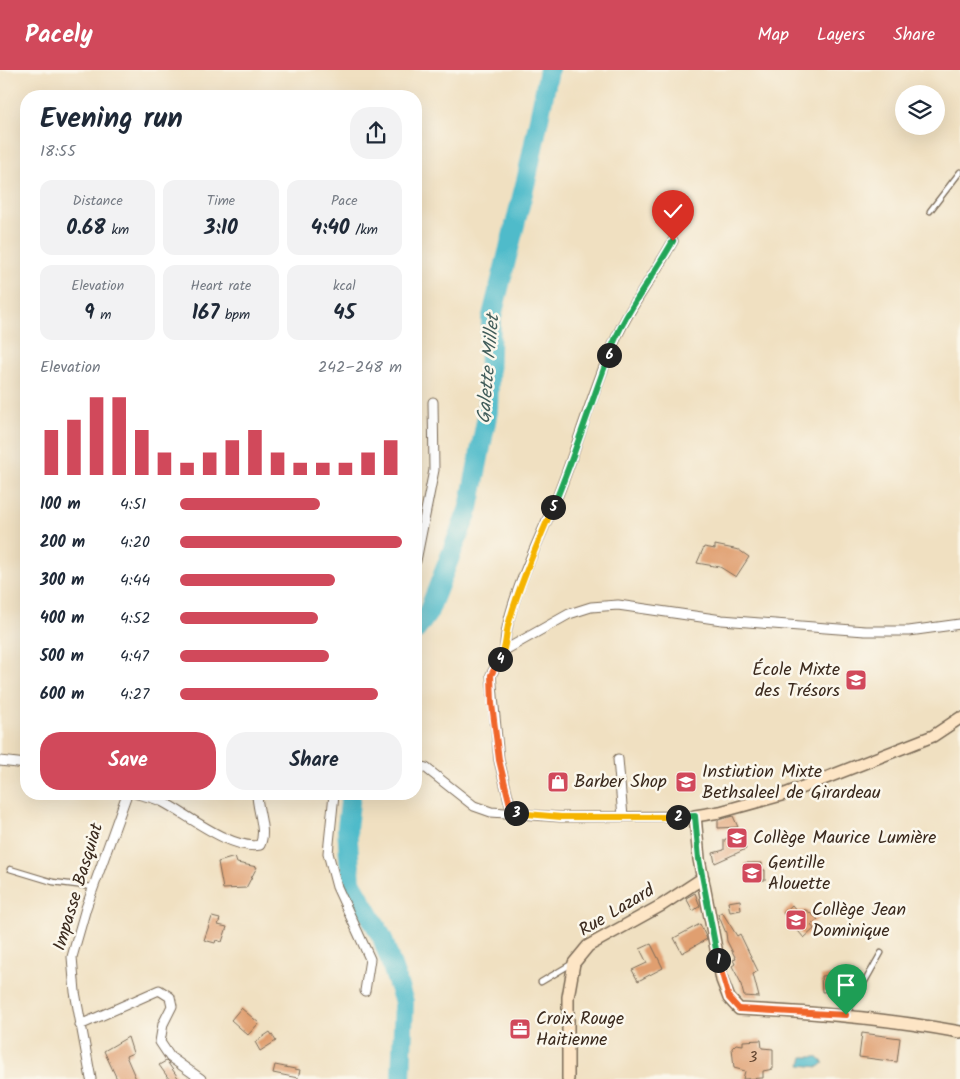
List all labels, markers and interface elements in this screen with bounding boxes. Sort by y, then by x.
text: Pacely [25,16,93,55]
text: Map [758,21,789,50]
text: Layers [817,21,865,50]
text: Share [893,21,935,50]
map controls [895,85,945,135]
button: layers [895,85,945,135]
text: Evening run [40,97,183,142]
button: share [350,107,402,159]
text: 18:55 [40,139,76,164]
text: Distance [73,190,123,212]
text: Time [207,190,235,212]
text: Pace [331,190,358,212]
pin [652,190,694,241]
icon: check [659,197,687,225]
text: 0.68 [66,212,106,245]
text: 3:10 [204,212,238,245]
text: 4:40 [311,212,350,245]
text: km [106,219,129,241]
text: /km [350,219,378,241]
text: Elevation [71,275,124,297]
text: Heart rate [191,275,251,297]
text: kcal [333,275,356,297]
text: 9 [84,297,95,330]
text: 167 [192,297,219,330]
text: 45 [333,297,355,330]
text: m [95,304,111,326]
text: bpm [219,304,250,326]
water label: Galette Millet [469,311,509,425]
pin: 6 [596,342,622,368]
text: 6 [606,344,613,366]
text: Elevation [40,355,101,380]
text: 242–248 m [318,355,402,380]
text: 100 m [40,492,81,517]
text: 4:51 [120,492,146,517]
pin: 5 [540,494,566,520]
text: 5 [550,496,557,518]
text: 200 m [40,530,85,555]
text: 4:20 [120,530,150,555]
text: 300 m [40,568,84,593]
text: 4:44 [120,568,150,593]
text: 400 m [40,606,84,631]
text: 4:52 [120,606,151,631]
text: 500 m [40,644,84,669]
text: 4:47 [120,644,149,669]
pin: 4 [488,646,512,672]
text: 4 [497,648,504,670]
place label: École Mixte des Trésors [752,656,840,706]
school or university icon: École Mixte des Trésors [844,668,868,692]
text: 600 m [40,682,84,707]
text: 4:27 [120,682,149,707]
button: Save [40,732,216,790]
button: Share [226,732,402,790]
place label: Instiution Mixte Bethsaleel de Girardeau [702,758,881,808]
place label: Barber Shop [574,768,667,797]
shop icon: Barber Shop [546,770,570,794]
school or university icon: Instiution Mixte Bethsaleel de Girardeau [674,770,698,794]
pin: 3 [504,800,528,826]
text: 3 [513,802,520,824]
pin: 2 [666,804,690,830]
text: 2 [674,806,683,828]
street label: Impasse Basquiat [46,819,112,954]
place label: Collège Maurice Lumière [753,824,936,853]
school or university icon: Collège Maurice Lumière [725,826,749,850]
place label: Gentille Alouette [768,849,830,899]
school or university icon: Gentille Alouette [740,861,764,885]
street label: Rue Lazard [574,876,661,945]
place label: Collège Jean Dominique [812,896,906,946]
school or university icon: Collège Jean Dominique [784,908,808,932]
pin: 1 [706,948,730,972]
text: 1 [716,949,721,971]
pin [825,964,867,1015]
icon: arrive [832,971,860,999]
place label: Croix Rouge Haitienne [536,1005,624,1055]
office icon: Croix Rouge Haitienne [508,1017,532,1041]
house number: 3 [749,1046,758,1070]

